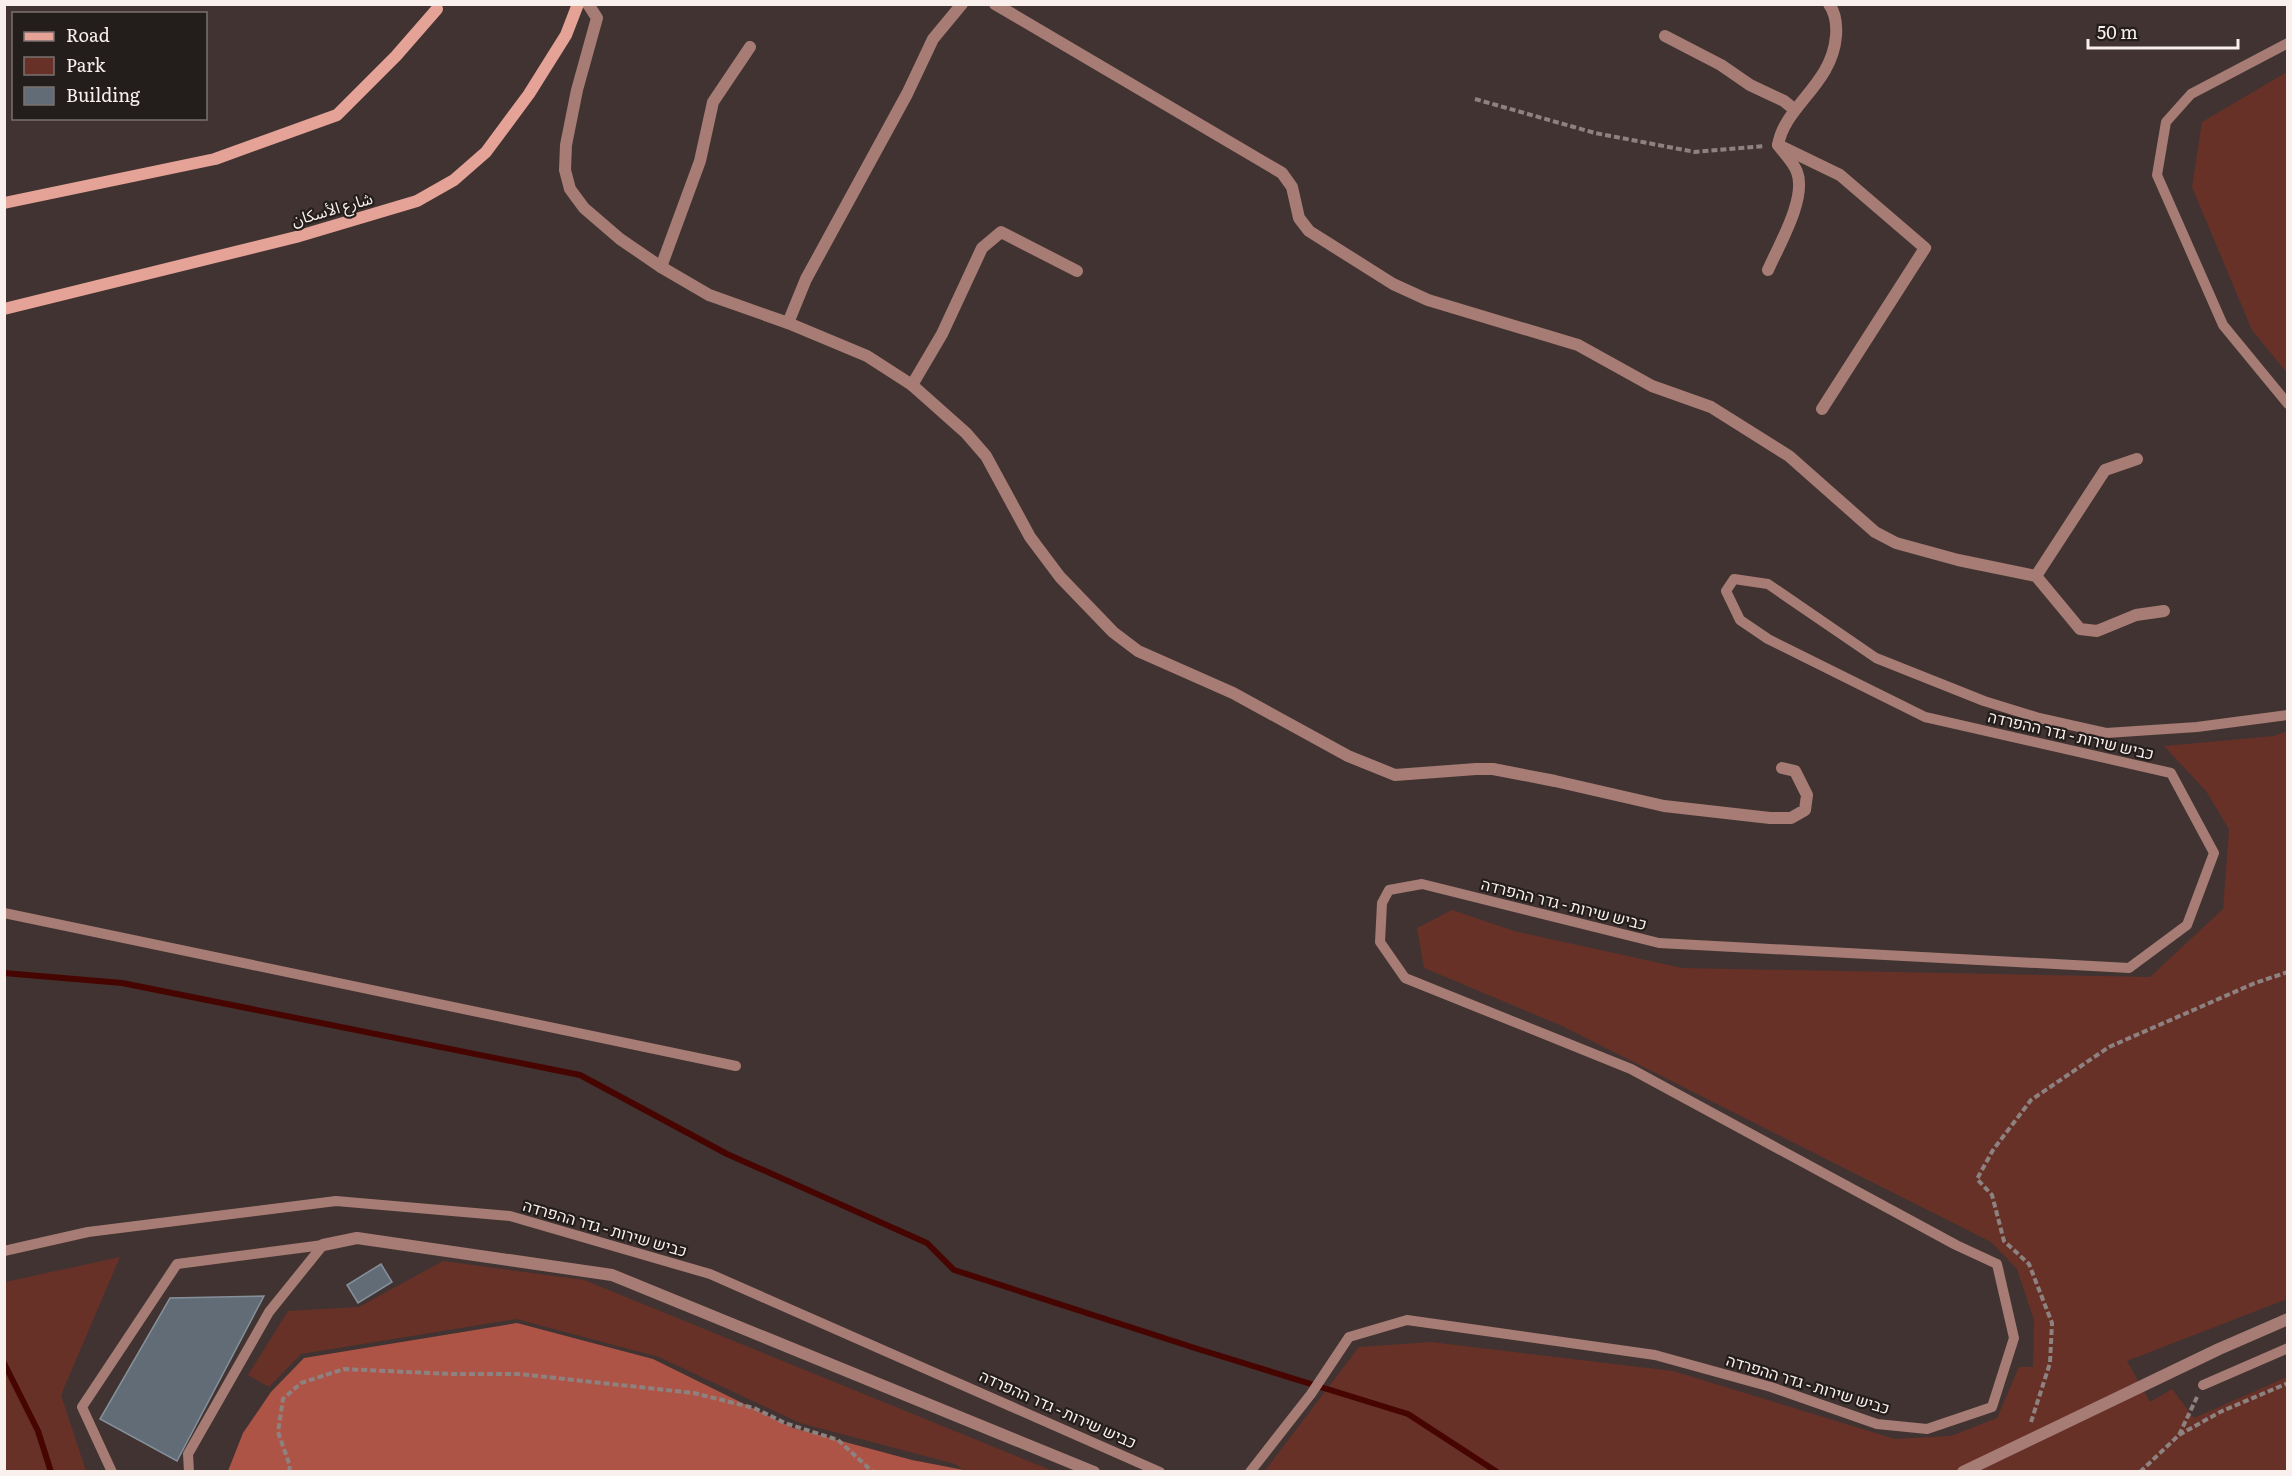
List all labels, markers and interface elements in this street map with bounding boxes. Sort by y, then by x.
legend [12,12,207,120]
scale bar [2088,12,2238,50]
text: 50 m [2097,18,2138,45]
text: Road [66,21,110,48]
text: Park [66,51,107,78]
text: Building [66,81,141,108]
street label: شارع الأسكان [288,185,376,233]
street label: כביש שירות - גדר ההפרדה [1986,703,2157,765]
street label: כביש שירות - גדר ההפרדה [1479,871,1650,935]
street label: כביש שירות - גדר ההפרדה [520,1192,690,1262]
street label: כביש שירות - גדר ההפרדה [1724,1347,1893,1419]
street label: כביש שירות - גדר ההפרדה [976,1363,1141,1454]

